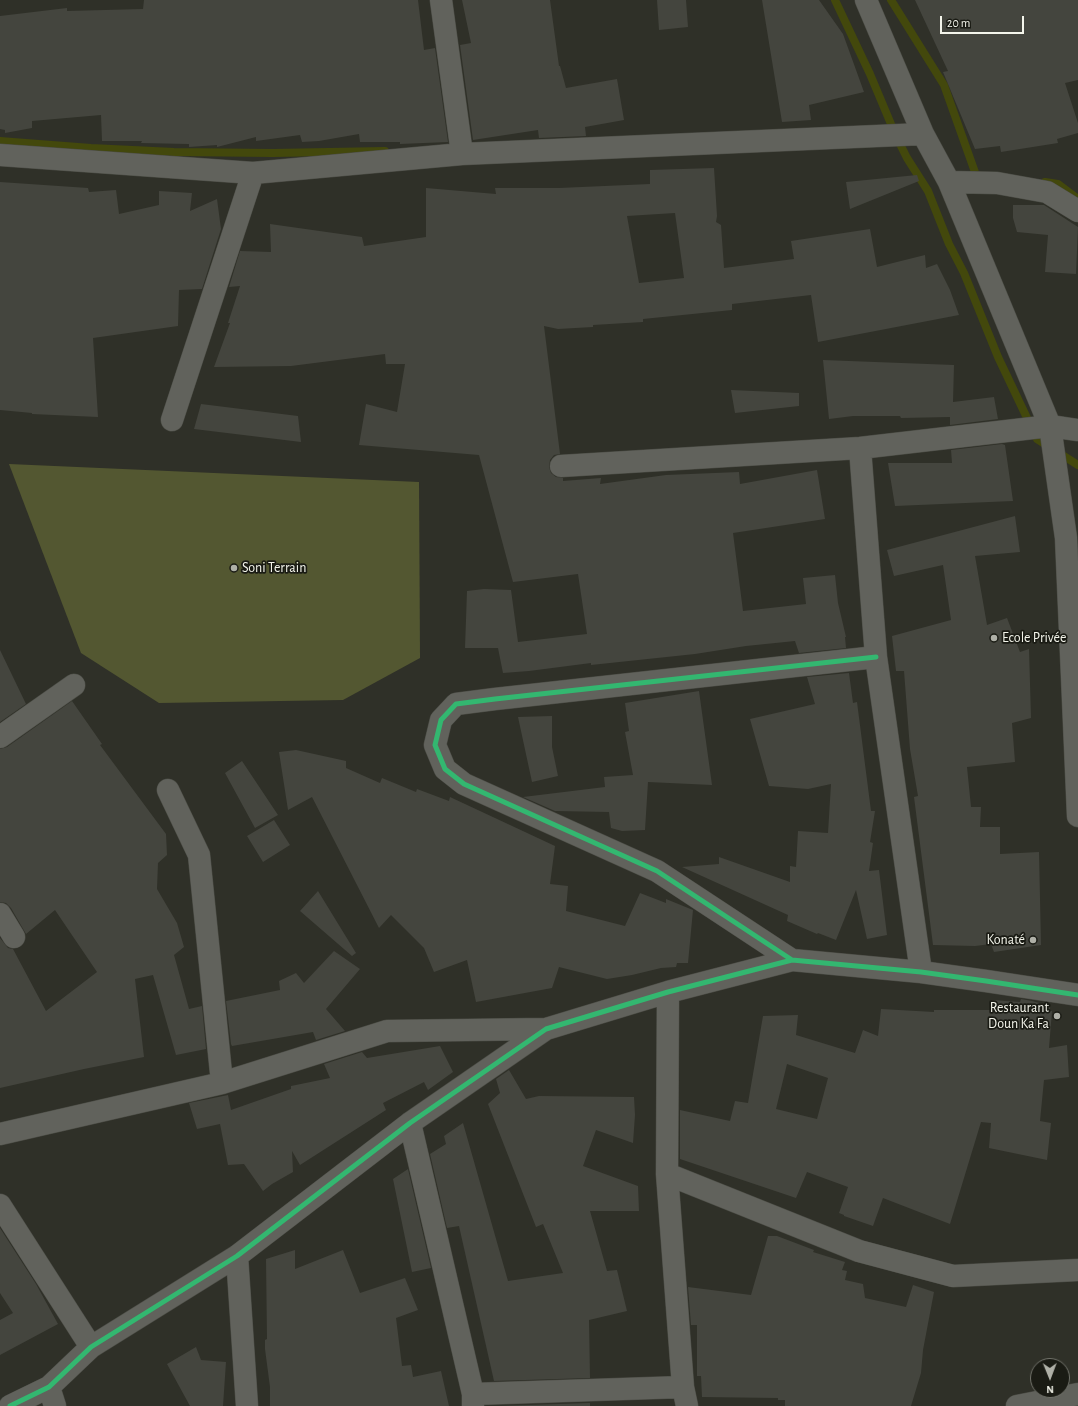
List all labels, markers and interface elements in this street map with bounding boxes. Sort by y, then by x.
scale bar [942,8,1026,34]
text: 20 m [947,17,970,29]
place label: Soni Terrain [242,560,306,576]
marker: Soni Terrain [229,563,239,573]
place label: Ecole Privée [1002,630,1066,646]
marker: Ecole Privée [989,633,999,643]
place label: Konaté [987,932,1025,948]
marker: Konaté [1028,935,1038,945]
place label: Restaurant Doun Ka Fa [988,1000,1049,1032]
marker: Restaurant Doun Ka Fa [1052,1011,1062,1021]
north arrow [1030,1358,1070,1398]
text: N [1046,1384,1054,1395]

